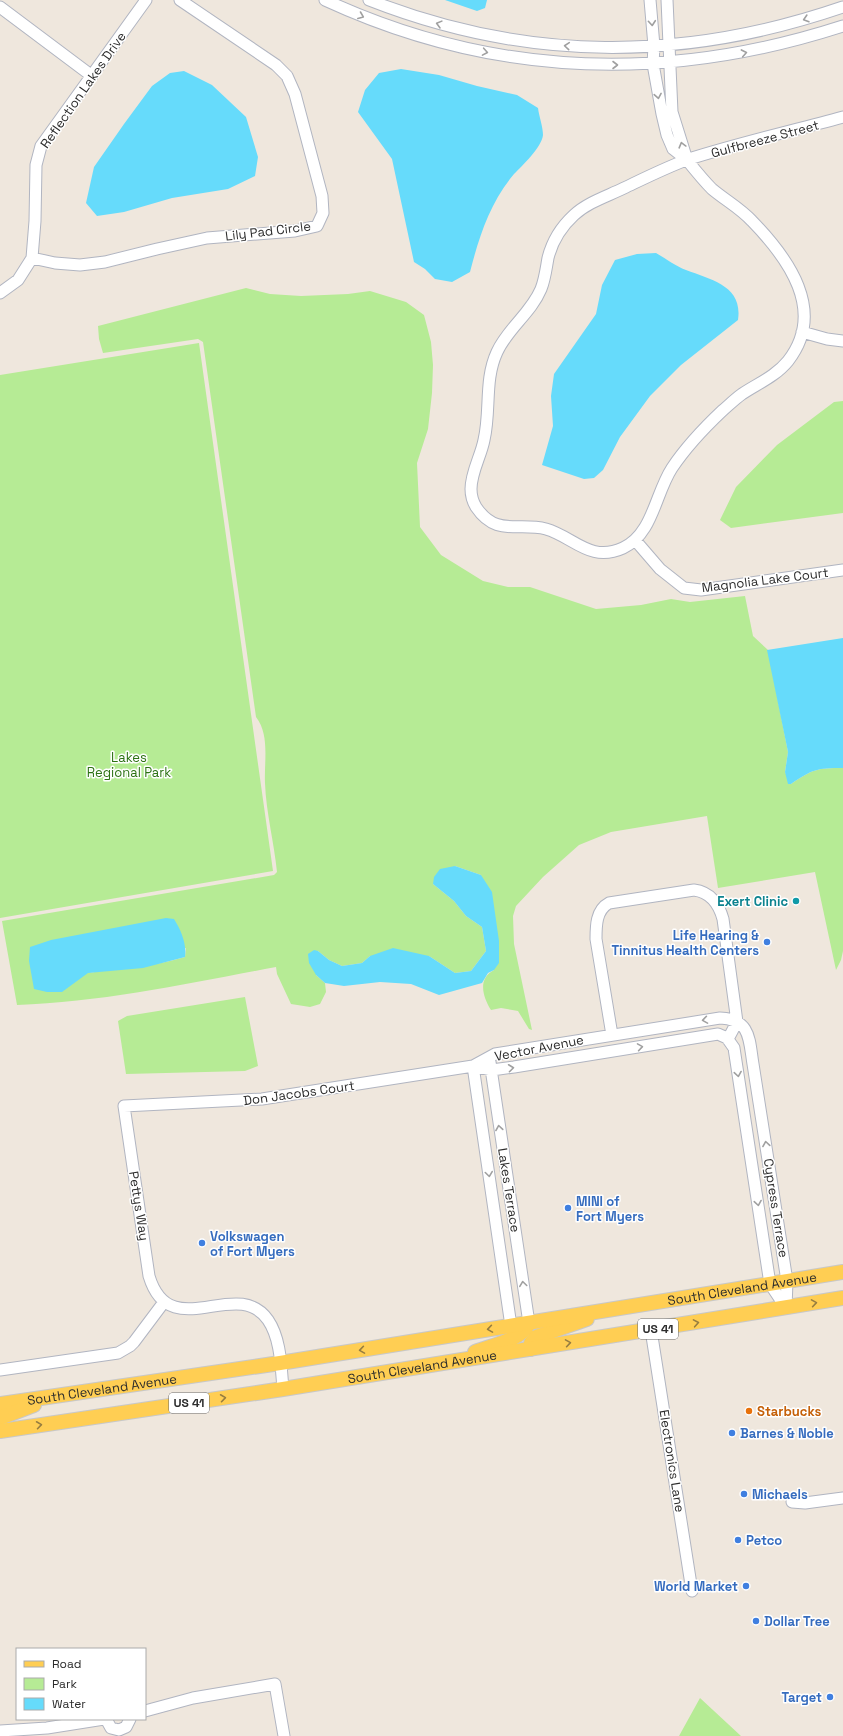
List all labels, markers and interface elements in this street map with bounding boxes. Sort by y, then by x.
one-way arrow [357,11,364,19]
one-way arrow [803,14,810,23]
one-way arrow [436,20,442,28]
one-way arrow [648,20,657,26]
street label: Reflection Lakes Drive [36,29,130,151]
one-way arrow [564,41,570,50]
one-way arrow [482,48,489,56]
one-way arrow [741,49,747,57]
one-way arrow [612,61,618,69]
one-way arrow [654,93,662,99]
street label: Gulfbreeze Street [709,116,821,162]
one-way arrow [679,141,687,148]
street label: Lily Pad Circle [224,217,312,245]
street label: Magnolia Lake Court [701,564,829,596]
park label: Lakes Regional Park [87,749,171,781]
place label: Exert Clinic [717,893,788,910]
marker: Exert Clinic [791,896,801,906]
place label: Life Hearing & Tinnitus Health Centers [612,927,759,959]
marker: Life Hearing & Tinnitus Health Centers [762,937,772,947]
one-way arrow [702,1015,708,1024]
street label: Vector Avenue [493,1031,585,1065]
one-way arrow [637,1043,643,1052]
one-way arrow [508,1063,514,1072]
one-way arrow [733,1071,742,1077]
street label: Don Jacobs Court [242,1077,356,1109]
one-way arrow [495,1125,504,1131]
one-way arrow [762,1141,771,1147]
street label: Lakes Terrace [494,1147,524,1233]
street label: Cypress Terrace [760,1157,792,1259]
street label: Pettys Way [125,1170,153,1242]
one-way arrow [484,1171,493,1177]
place label: MINI of Fort Myers [576,1193,644,1225]
one-way arrow [753,1200,762,1206]
marker: MINI of Fort Myers [563,1203,573,1213]
place label: Volkswagen of Fort Myers [210,1228,295,1260]
marker: Volkswagen of Fort Myers [197,1238,207,1248]
street label: South Cleveland Avenue [666,1268,818,1309]
one-way arrow [519,1281,528,1287]
one-way arrow [811,1299,817,1308]
road number: US 41 [638,1319,678,1339]
one-way arrow [693,1319,699,1328]
one-way arrow [487,1324,493,1333]
one-way arrow [565,1339,571,1348]
one-way arrow [359,1345,365,1353]
street label: South Cleveland Avenue [346,1346,498,1387]
street label: South Cleveland Avenue [26,1370,178,1408]
road number: US 41 [169,1393,209,1413]
one-way arrow [219,1394,226,1403]
place label: Starbucks [757,1403,822,1420]
marker: Starbucks [744,1406,754,1416]
street label: Electronics Lane [655,1408,689,1514]
one-way arrow [36,1421,42,1430]
place label: Barnes & Noble [740,1425,834,1442]
marker: Barnes & Noble [727,1428,737,1438]
place label: Michaels [752,1486,808,1503]
marker: Michaels [739,1489,749,1499]
place label: Petco [746,1532,782,1549]
marker: Petco [733,1535,743,1545]
place label: World Market [654,1578,738,1595]
marker: World Market [741,1581,751,1591]
place label: Dollar Tree [764,1613,830,1630]
marker: Dollar Tree [751,1616,761,1626]
legend [16,1648,146,1720]
text: Road [52,1656,81,1672]
text: Park [52,1676,77,1692]
place label: Target [782,1689,822,1706]
marker: Target [825,1692,835,1702]
text: Water [52,1696,86,1712]

